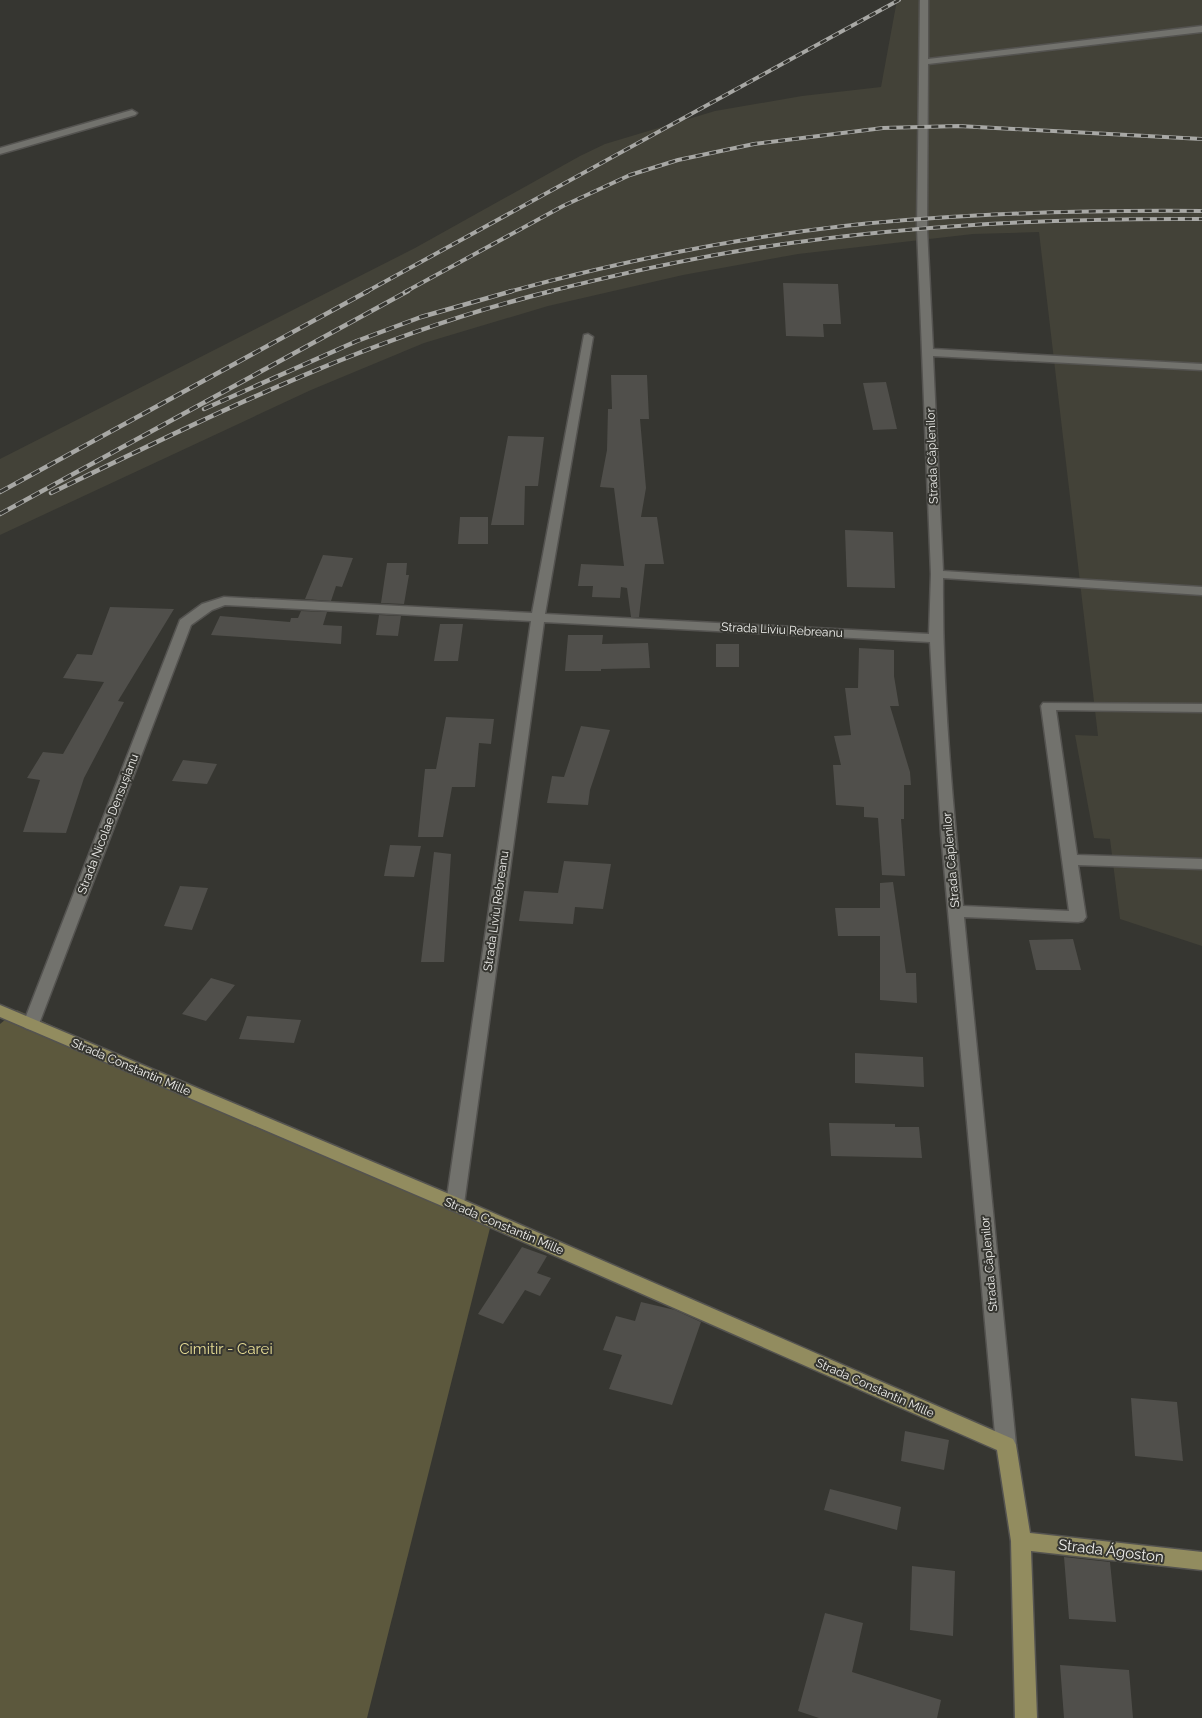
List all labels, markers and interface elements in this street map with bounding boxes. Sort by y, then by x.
street label: Strada Căplenilor [923,407,941,504]
street label: Strada Liviu Rebreanu [721,620,843,640]
street label: Strada Nicolae Densușianu [75,752,141,896]
street label: Strada Căplenilor [940,811,962,908]
street label: Strada Liviu Rebreanu [481,850,511,972]
street label: Strada Constantin Mille [69,1036,193,1098]
street label: Strada Constantin Mille [442,1195,566,1257]
street label: Strada Căplenilor [978,1215,1000,1312]
park label: Cimitir - Carei [179,1340,273,1358]
street label: Strada Constantin Mille [814,1356,936,1420]
street label: Strada Ágoston [1057,1536,1165,1566]

